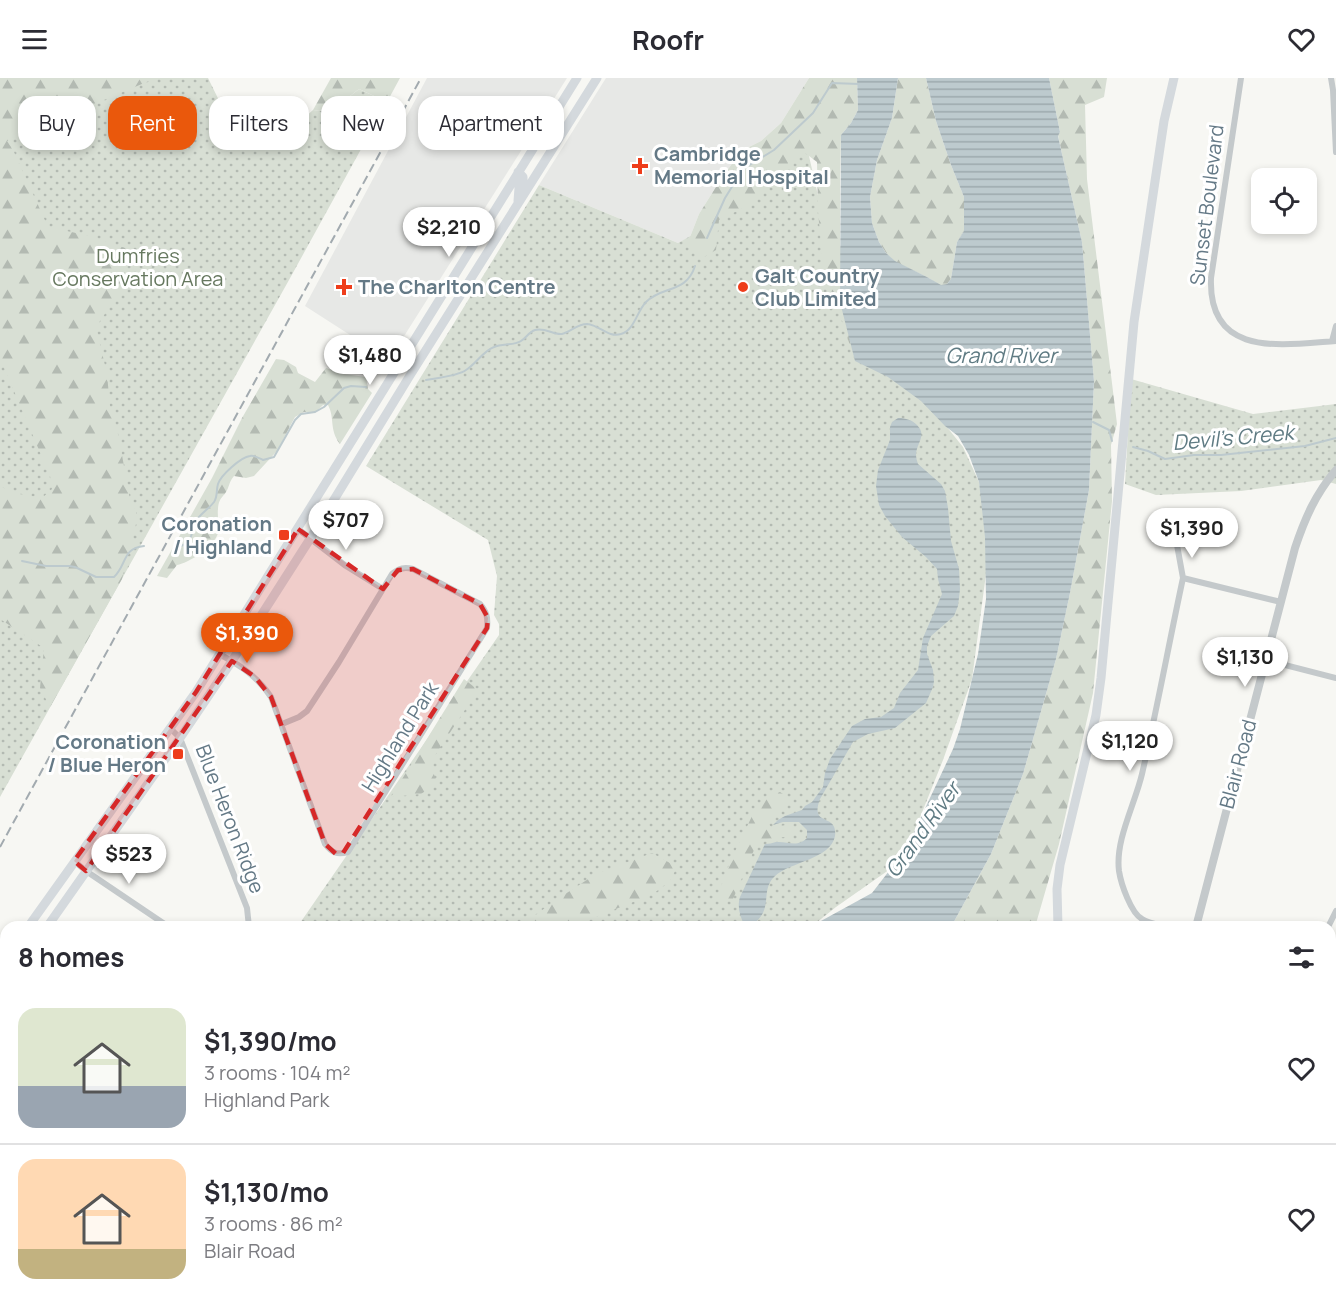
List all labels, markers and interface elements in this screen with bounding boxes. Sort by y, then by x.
text: Roofr [632,21,704,58]
icon: menu [18,23,51,56]
icon: heart [1285,23,1318,56]
chip: Buy [18,96,96,150]
chip: Rent [108,96,197,150]
chip: Filters [209,96,309,150]
chip: New [321,96,406,150]
chip: Apartment [418,96,564,150]
street label: Sunset Boulevard [1183,123,1230,287]
place label: Cambridge Memorial Hospital [654,140,829,190]
marker: Cambridge Memorial Hospital [631,157,649,175]
map controls [1251,168,1317,234]
button: locate [1251,168,1317,234]
pin: $2,210 [400,207,498,258]
text: $2,210 [417,213,481,240]
park label: Dumfries Conservation Area [53,242,223,292]
place label: Galt Country Club Limited [755,262,880,312]
place label: The Charlton Centre [358,273,556,300]
marker: The Charlton Centre [335,278,353,296]
marker: Galt Country Club Limited [736,280,750,294]
pin: $1,480 [321,335,419,386]
text: $1,480 [338,341,402,368]
water label: Grand River [946,341,1059,369]
water label: Devil's Creek [1171,418,1297,456]
pin: $707 [310,500,382,551]
text: $707 [322,506,370,533]
pin: $1,390 [1143,508,1241,559]
place label: Coronation / Highland [162,510,272,560]
text: $1,390 [1160,514,1224,541]
marker: Coronation / Highland [277,528,291,542]
pin: $1,390 [198,613,296,664]
text: $1,390 [215,619,279,646]
pin: $1,130 [1196,637,1294,688]
text: $1,130 [1216,643,1274,670]
street label: Highland Park [355,676,445,797]
street label: Blair Road [1213,716,1262,811]
pin: $1,120 [1081,721,1179,772]
text: $1,120 [1101,727,1159,754]
place label: Coronation / Blue Heron [47,728,166,778]
street label: Blue Heron Ridge [190,741,271,897]
marker: Coronation / Blue Heron [171,747,185,761]
water label: Grand River [878,774,968,883]
pin: $523 [93,834,165,885]
text: $523 [105,840,153,867]
text: 8 homes [18,939,124,975]
icon: filters [1285,941,1318,974]
text: $1,390/mo [204,1023,337,1059]
icon: home [66,1032,138,1104]
icon: heart [1285,1052,1318,1085]
text: 3 rooms · 104 m² [204,1059,350,1086]
text: Highland Park [204,1086,329,1113]
text: $1,130/mo [204,1174,329,1210]
icon: home [66,1183,138,1255]
icon: heart [1285,1203,1318,1236]
text: 3 rooms · 86 m² [204,1210,343,1237]
text: Blair Road [204,1237,295,1264]

